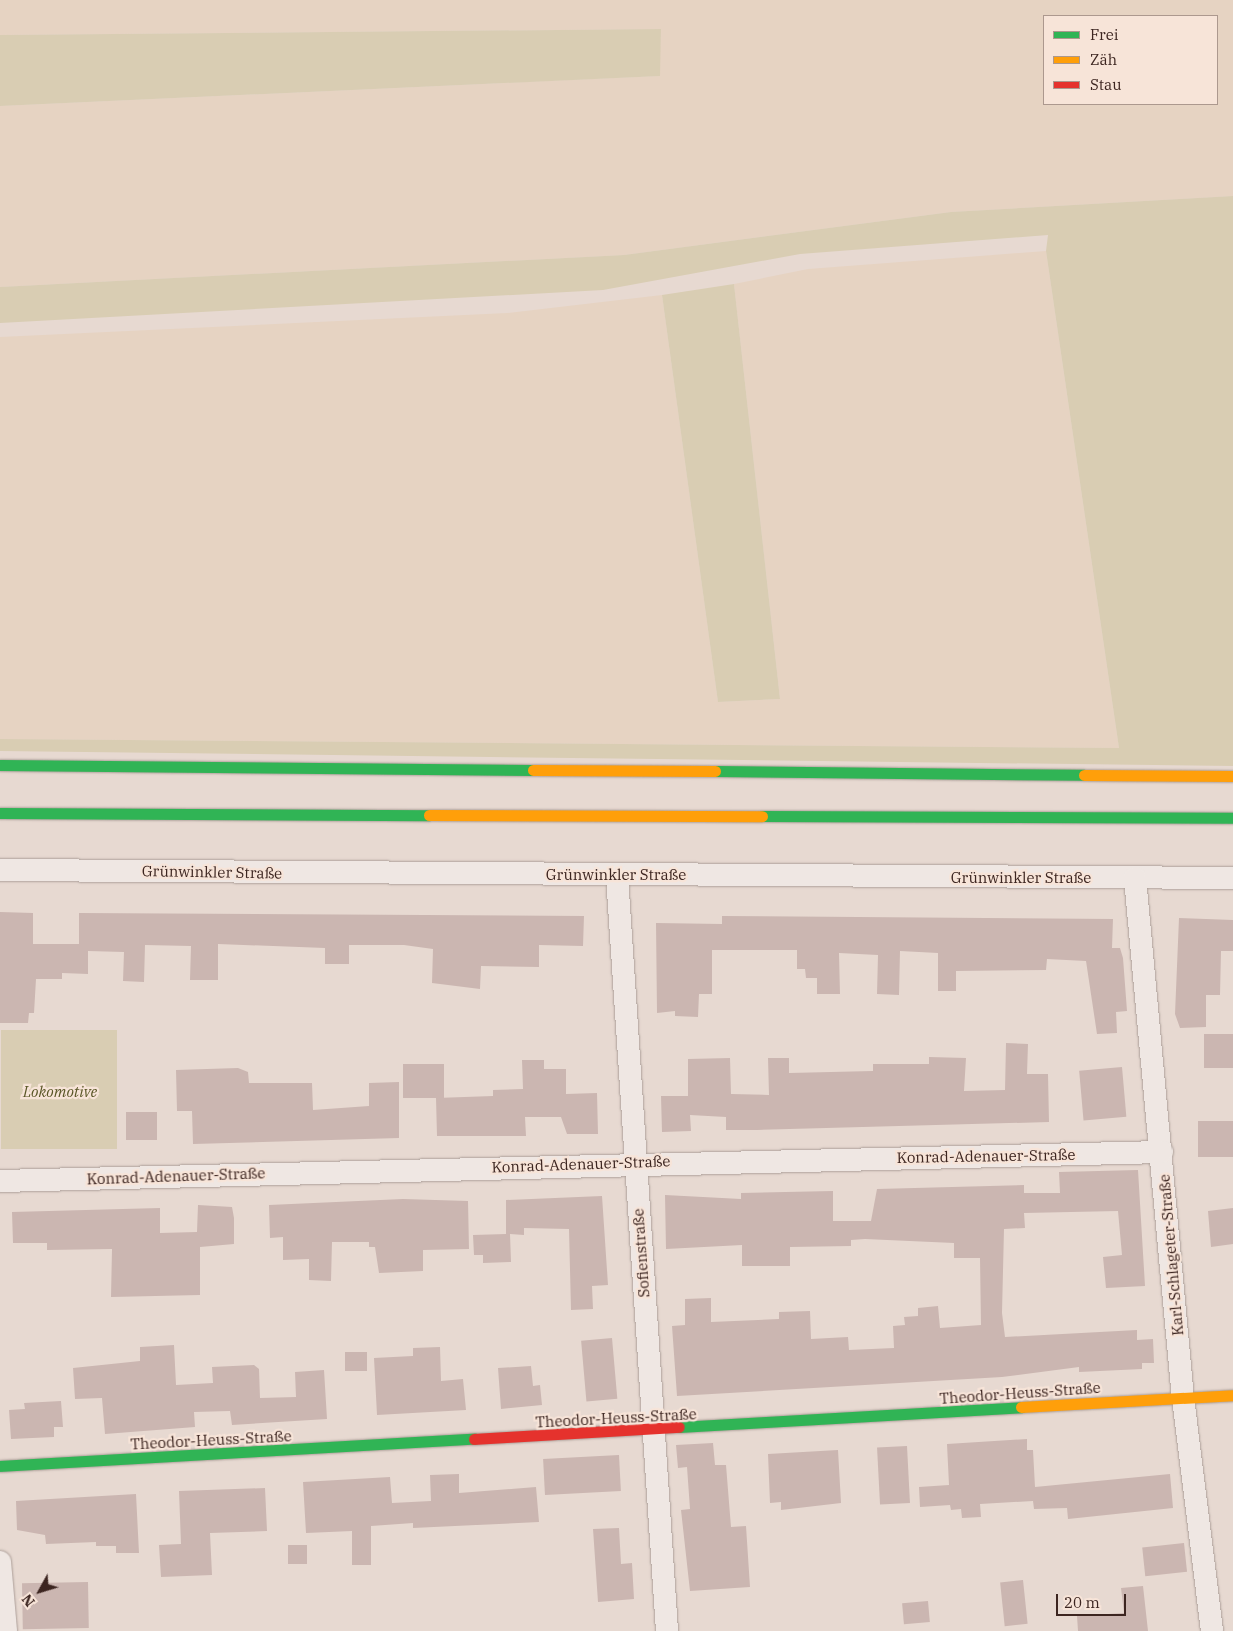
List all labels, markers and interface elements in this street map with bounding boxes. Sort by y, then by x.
legend [1043,15,1218,105]
text: Frei [1090,25,1118,44]
text: Zäh [1090,50,1117,69]
text: Stau [1090,75,1122,94]
street label: Grünwinkler Straße [142,862,282,882]
street label: Grünwinkler Straße [546,866,686,884]
street label: Grünwinkler Straße [951,869,1091,887]
park label: Lokomotive [23,1083,97,1101]
street label: Konrad-Adenauer-Straße [896,1145,1076,1167]
street label: Konrad-Adenauer-Straße [491,1152,671,1176]
street label: Konrad-Adenauer-Straße [86,1164,266,1188]
street label: Karl-Schlageter-Straße [1155,1174,1187,1336]
street label: Sofienstraße [629,1208,653,1298]
street label: Theodor-Heuss-Straße [939,1378,1101,1408]
street label: Theodor-Heuss-Straße [535,1405,697,1431]
street label: Theodor-Heuss-Straße [130,1427,292,1453]
north arrow [15,1566,65,1616]
scale bar [1058,1584,1128,1616]
text: N [18,1590,39,1610]
text: 20 m [1064,1593,1100,1612]

